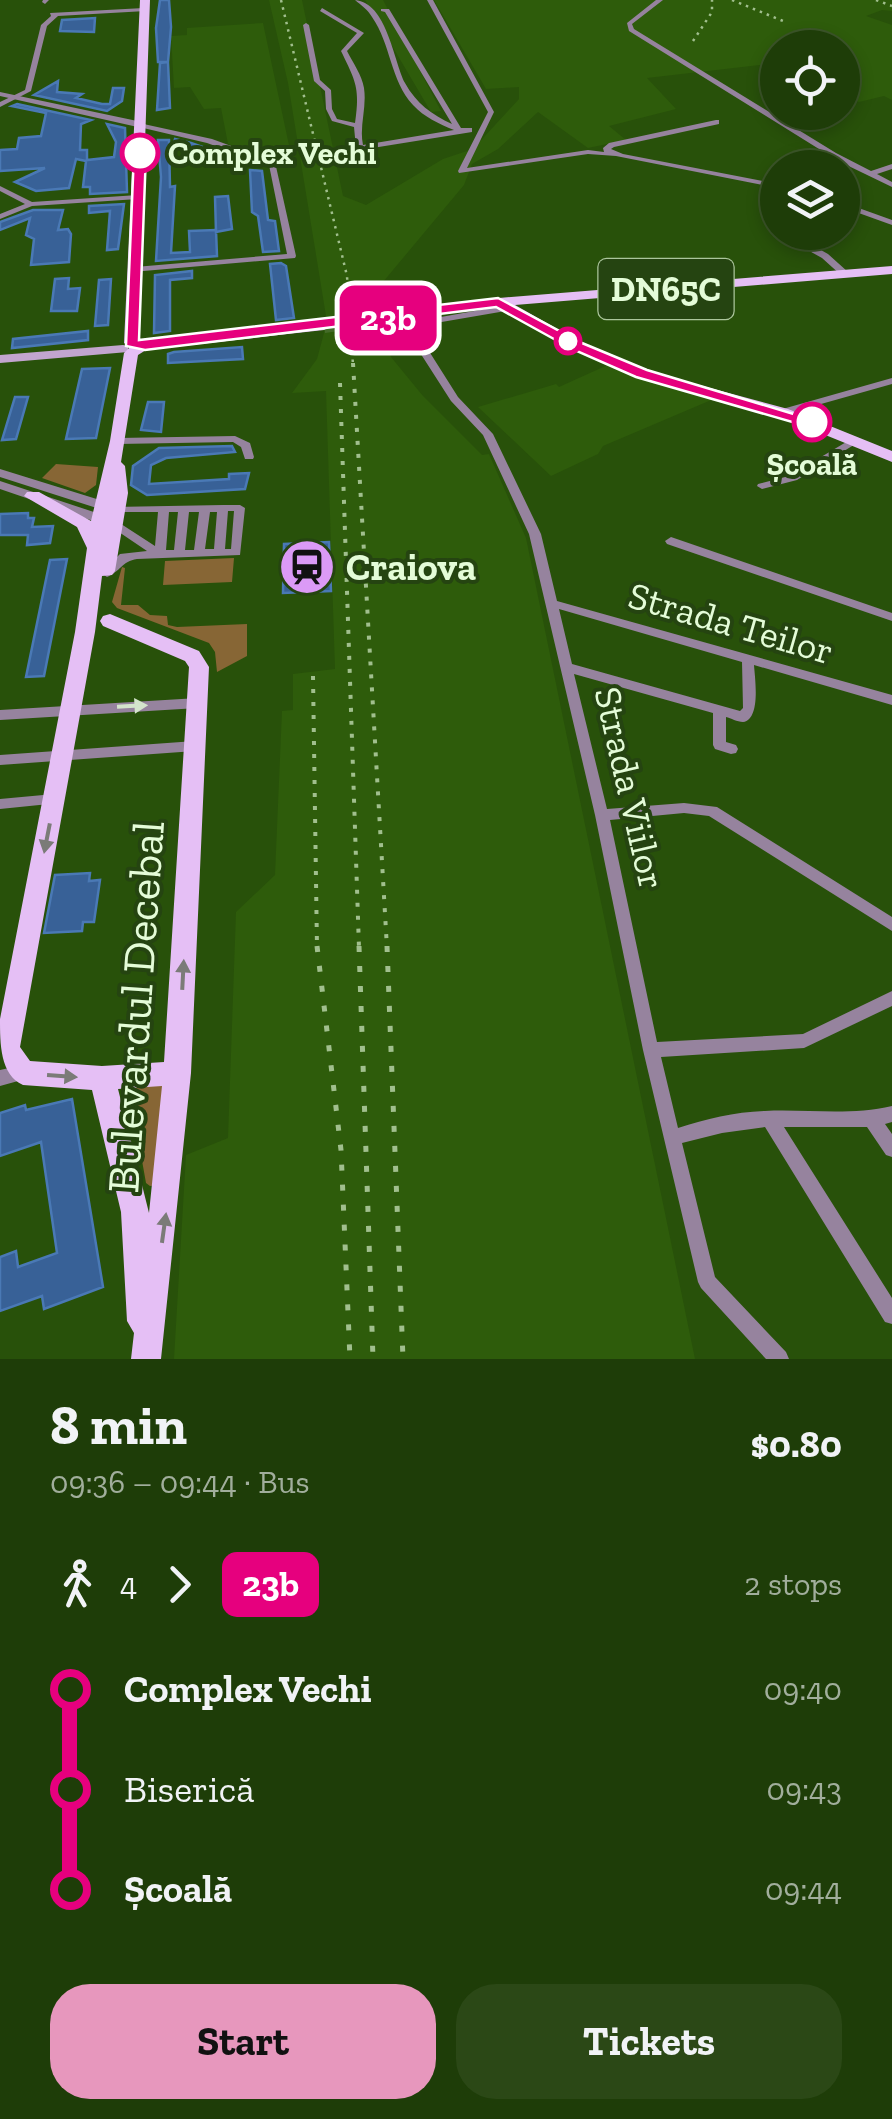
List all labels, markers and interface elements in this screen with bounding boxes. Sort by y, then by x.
map controls [760,30,860,250]
button: locate [760,30,860,130]
marker: Complex Vechi [121,134,159,172]
place label: Complex Vechi [168,134,376,172]
button: layers [760,150,860,250]
road number: DN65C [598,259,734,319]
line badge: 23b [330,286,446,350]
text: 23b [360,297,416,339]
unlabelled marker [555,328,581,354]
marker: Școală [793,403,831,441]
place label: Școală [766,445,858,483]
station icon: Craiova [277,537,337,597]
place label: Craiova [346,544,476,590]
street label: Strada Teilor [623,572,839,674]
street label: Strada Viilor [584,682,676,894]
one-way arrow [117,698,149,714]
street label: Bulevardul Decebal [96,819,176,1195]
one-way arrow [39,823,54,854]
one-way arrow [175,959,191,991]
one-way arrow [47,1068,79,1084]
one-way arrow [156,1211,172,1243]
text: 8 min [50,1392,187,1458]
text: $0.80 [750,1421,842,1467]
text: 09:36 – 09:44 · Bus [50,1463,310,1501]
icon: walk [50,1557,105,1612]
icon: forward [152,1557,207,1612]
text: 23b [242,1563,299,1605]
text: 4 [120,1565,137,1603]
text: 2 stops [744,1565,842,1603]
text: Complex Vechi [124,1666,372,1712]
text: 09:40 [764,1670,842,1708]
text: Biserică [124,1766,255,1812]
text: 09:43 [767,1770,842,1808]
text: Școală [124,1866,232,1912]
text: 09:44 [765,1870,842,1908]
button: Start [50,1984,436,2099]
button: Tickets [456,1984,842,2099]

